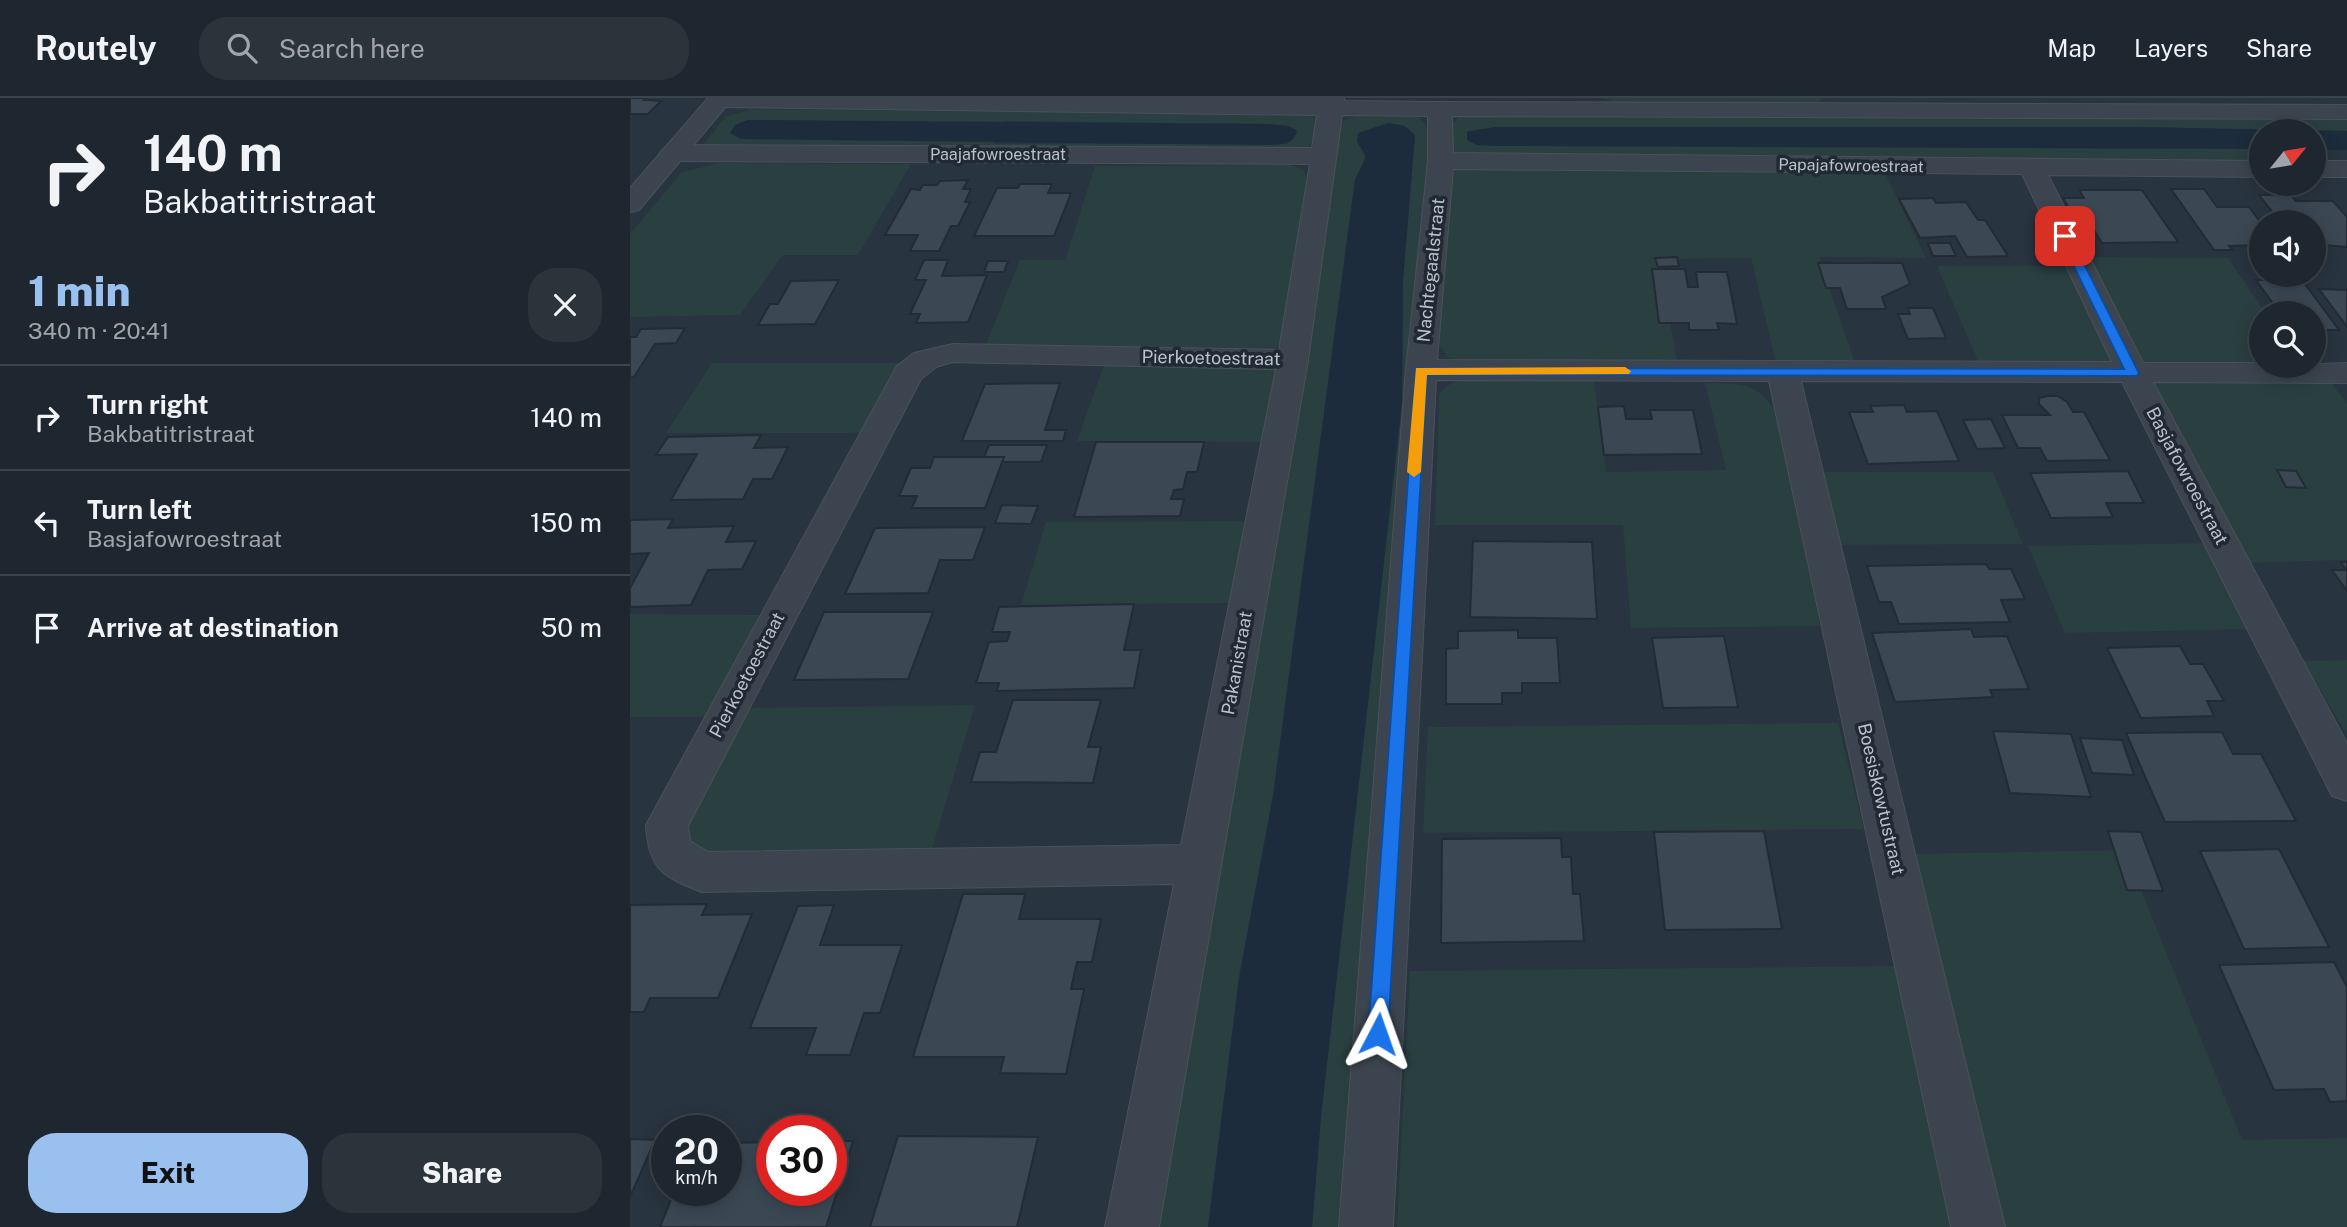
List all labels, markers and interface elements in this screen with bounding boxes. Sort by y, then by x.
search box [199,17,689,80]
text: Routely [35,29,157,67]
icon: search [223,29,261,67]
text: Search here [279,33,425,64]
text: Map [2047,34,2096,62]
text: Layers [2134,34,2208,62]
text: Share [2246,34,2312,62]
north arrow [2249,119,2326,196]
map controls [2249,119,2326,378]
text: 140 m [143,124,283,182]
icon: right [28,126,119,217]
street label: Paajafowroestraat [930,145,1066,164]
street label: Papajafowroestraat [1778,155,1924,176]
text: Bakbatitristraat [143,183,377,220]
street label: Nachtegaalstraat [1412,197,1449,343]
pin [2035,206,2095,266]
button: sound [2249,210,2326,287]
icon: arrive [2046,217,2084,255]
text: 1 min [28,266,131,315]
button: close [528,268,602,342]
button: search [2249,301,2326,378]
text: 340 m · 20:41 [28,317,169,344]
street label: Pierkoetoestraat [1141,346,1281,369]
text: Turn right [87,389,209,420]
icon: right [28,399,66,437]
text: 140 m [530,402,602,433]
street label: Basjafowroestraat [2142,403,2233,548]
text: Bakbatitristraat [87,420,255,447]
text: Turn left [87,494,192,525]
icon: left [28,504,66,542]
text: 150 m [530,507,602,538]
text: Basjafowroestraat [87,525,282,552]
street label: Pierkoetoestraat [705,608,788,741]
icon: arrive [28,609,66,647]
street label: Pakanistraat [1217,609,1256,716]
text: Arrive at destination [87,612,339,643]
text: 50 m [541,612,602,643]
street label: Boesiskowtustraat [1854,721,1909,877]
position arrow [1341,997,1415,1071]
speed limit sign: 30 [756,1115,847,1206]
text: 20 [674,1131,719,1172]
button: Exit [28,1133,308,1213]
button: Share [322,1133,602,1213]
text: km/h [675,1167,718,1188]

